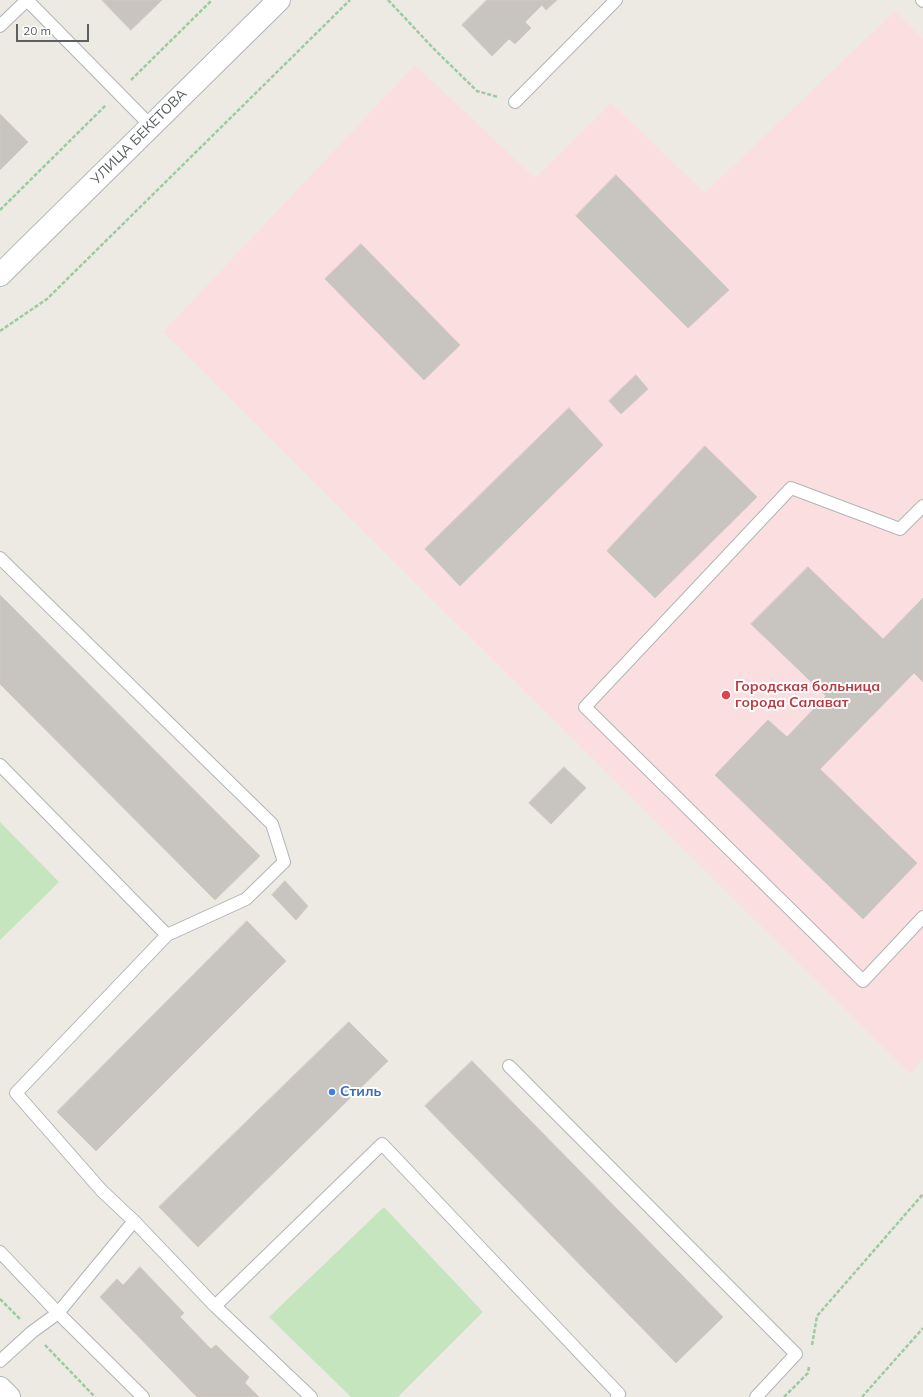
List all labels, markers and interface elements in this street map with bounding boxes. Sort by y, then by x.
scale bar [18,16,91,42]
text: 20 m [23,23,51,38]
street label: УЛИЦА БЕКЕТОВА [87,85,191,189]
place label: Городская больница города Салават [735,679,880,712]
marker: Городская больница города Салават [720,689,732,701]
place label: Стиль [340,1084,381,1100]
marker: Стиль [327,1087,337,1097]

